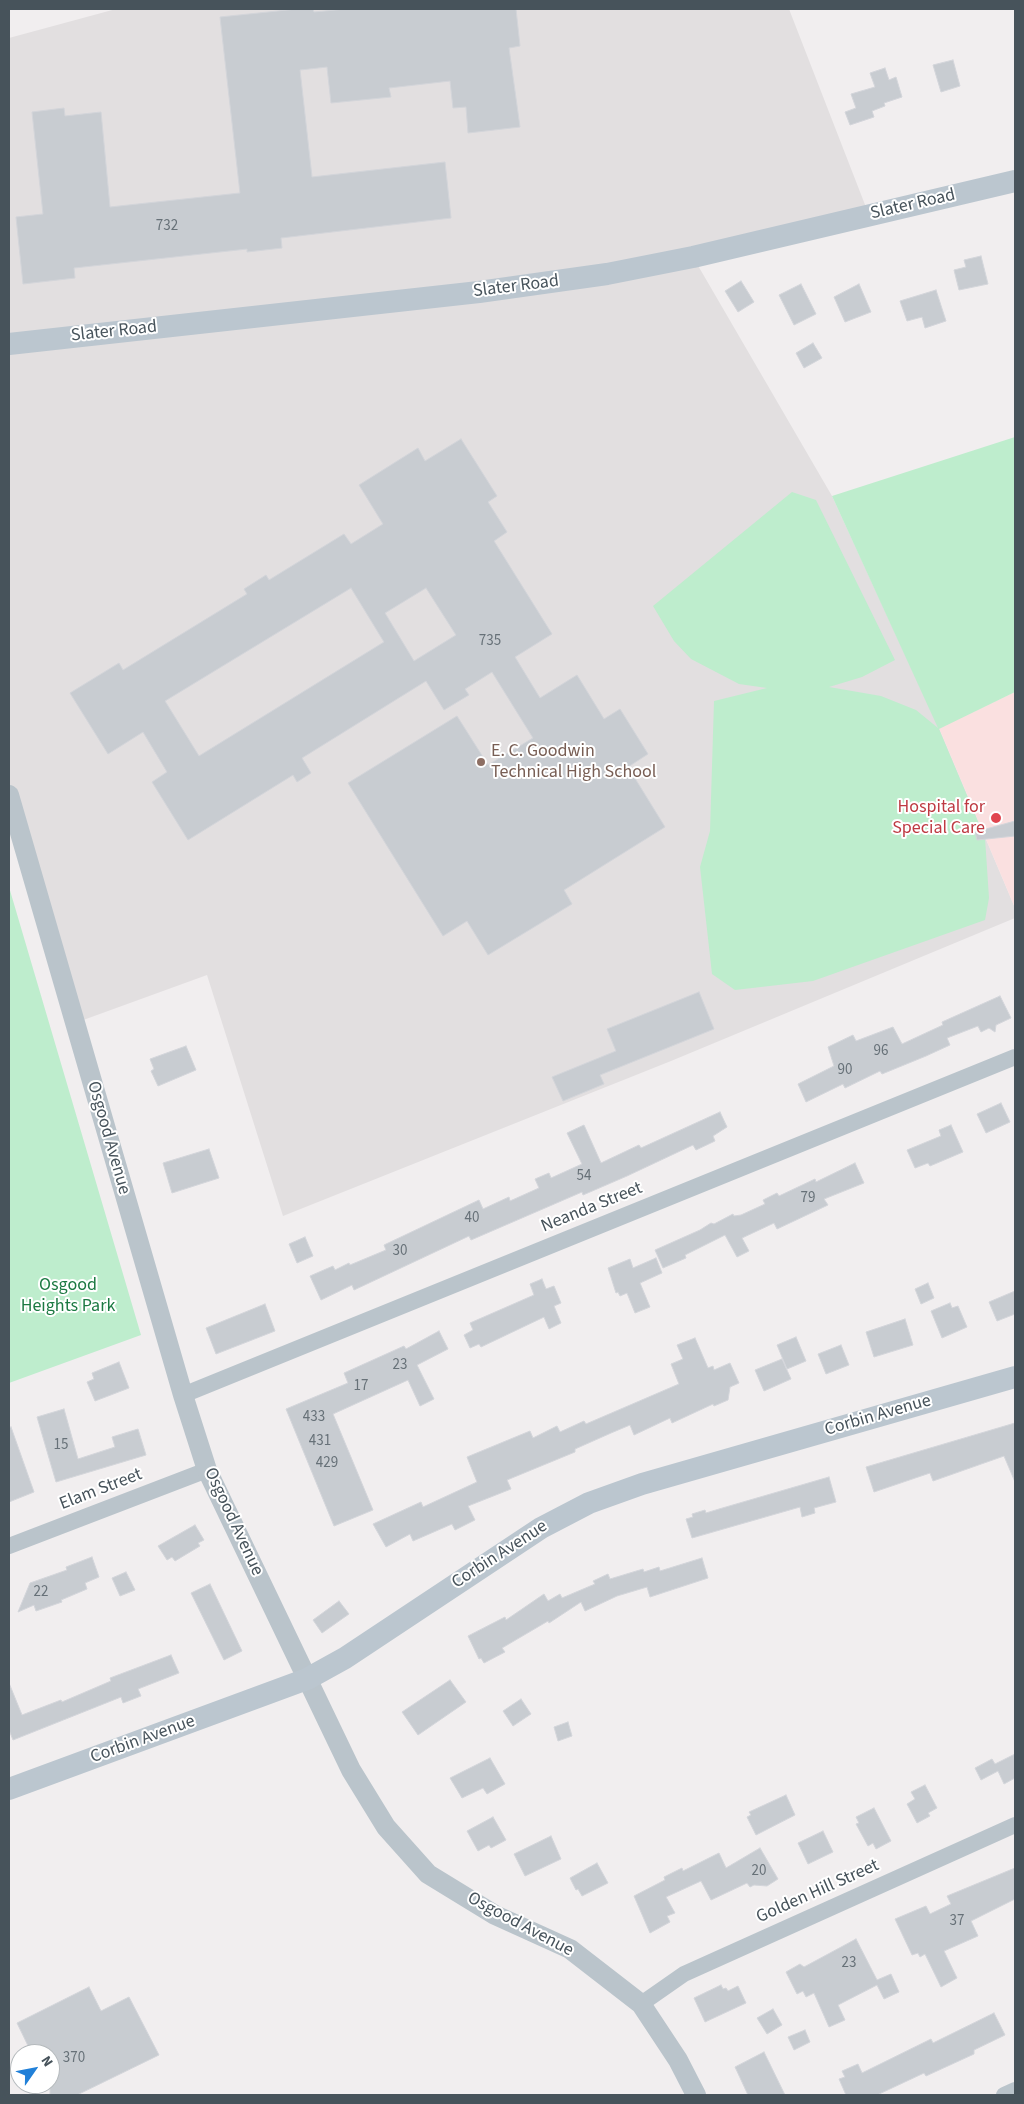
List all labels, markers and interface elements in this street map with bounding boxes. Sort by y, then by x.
street label: Slater Road [869,185,957,225]
house number: 732 [156,218,178,236]
street label: Slater Road [472,271,560,303]
street label: Slater Road [70,317,158,347]
house number: 735 [479,633,501,651]
place label: E. C. Goodwin Technical High School [491,741,656,784]
marker: E. C. Goodwin Technical High School [475,756,487,768]
place label: Hospital for Special Care [892,797,985,840]
marker: Hospital for Special Care [989,811,1003,825]
house number: 96 [874,1043,888,1061]
house number: 90 [838,1062,852,1080]
street label: Osgood Avenue [82,1079,134,1197]
house number: 54 [577,1168,591,1186]
street label: Neanda Street [538,1178,646,1238]
house number: 79 [801,1190,815,1208]
house number: 40 [465,1210,479,1228]
house number: 30 [393,1243,407,1261]
park label: Osgood Heights Park [21,1275,115,1318]
house number: 23 [393,1357,407,1375]
house number: 17 [354,1378,368,1396]
street label: Corbin Avenue [822,1391,934,1441]
house number: 433 [303,1409,325,1427]
house number: 431 [309,1433,331,1451]
house number: 15 [54,1437,68,1455]
house number: 429 [316,1455,338,1473]
street label: Elam Street [57,1464,145,1516]
street label: Osgood Avenue [199,1464,267,1580]
street label: Corbin Avenue [448,1516,552,1594]
house number: 22 [34,1584,48,1602]
street label: Corbin Avenue [88,1711,198,1769]
street label: Golden Hill Street [753,1855,883,1929]
house number: 20 [752,1863,766,1881]
street label: Osgood Avenue [463,1888,577,1962]
house number: 37 [950,1913,964,1931]
house number: 23 [842,1955,856,1973]
north arrow [10,2044,60,2094]
house number: 370 [63,2050,85,2068]
text: N [36,2052,58,2071]

